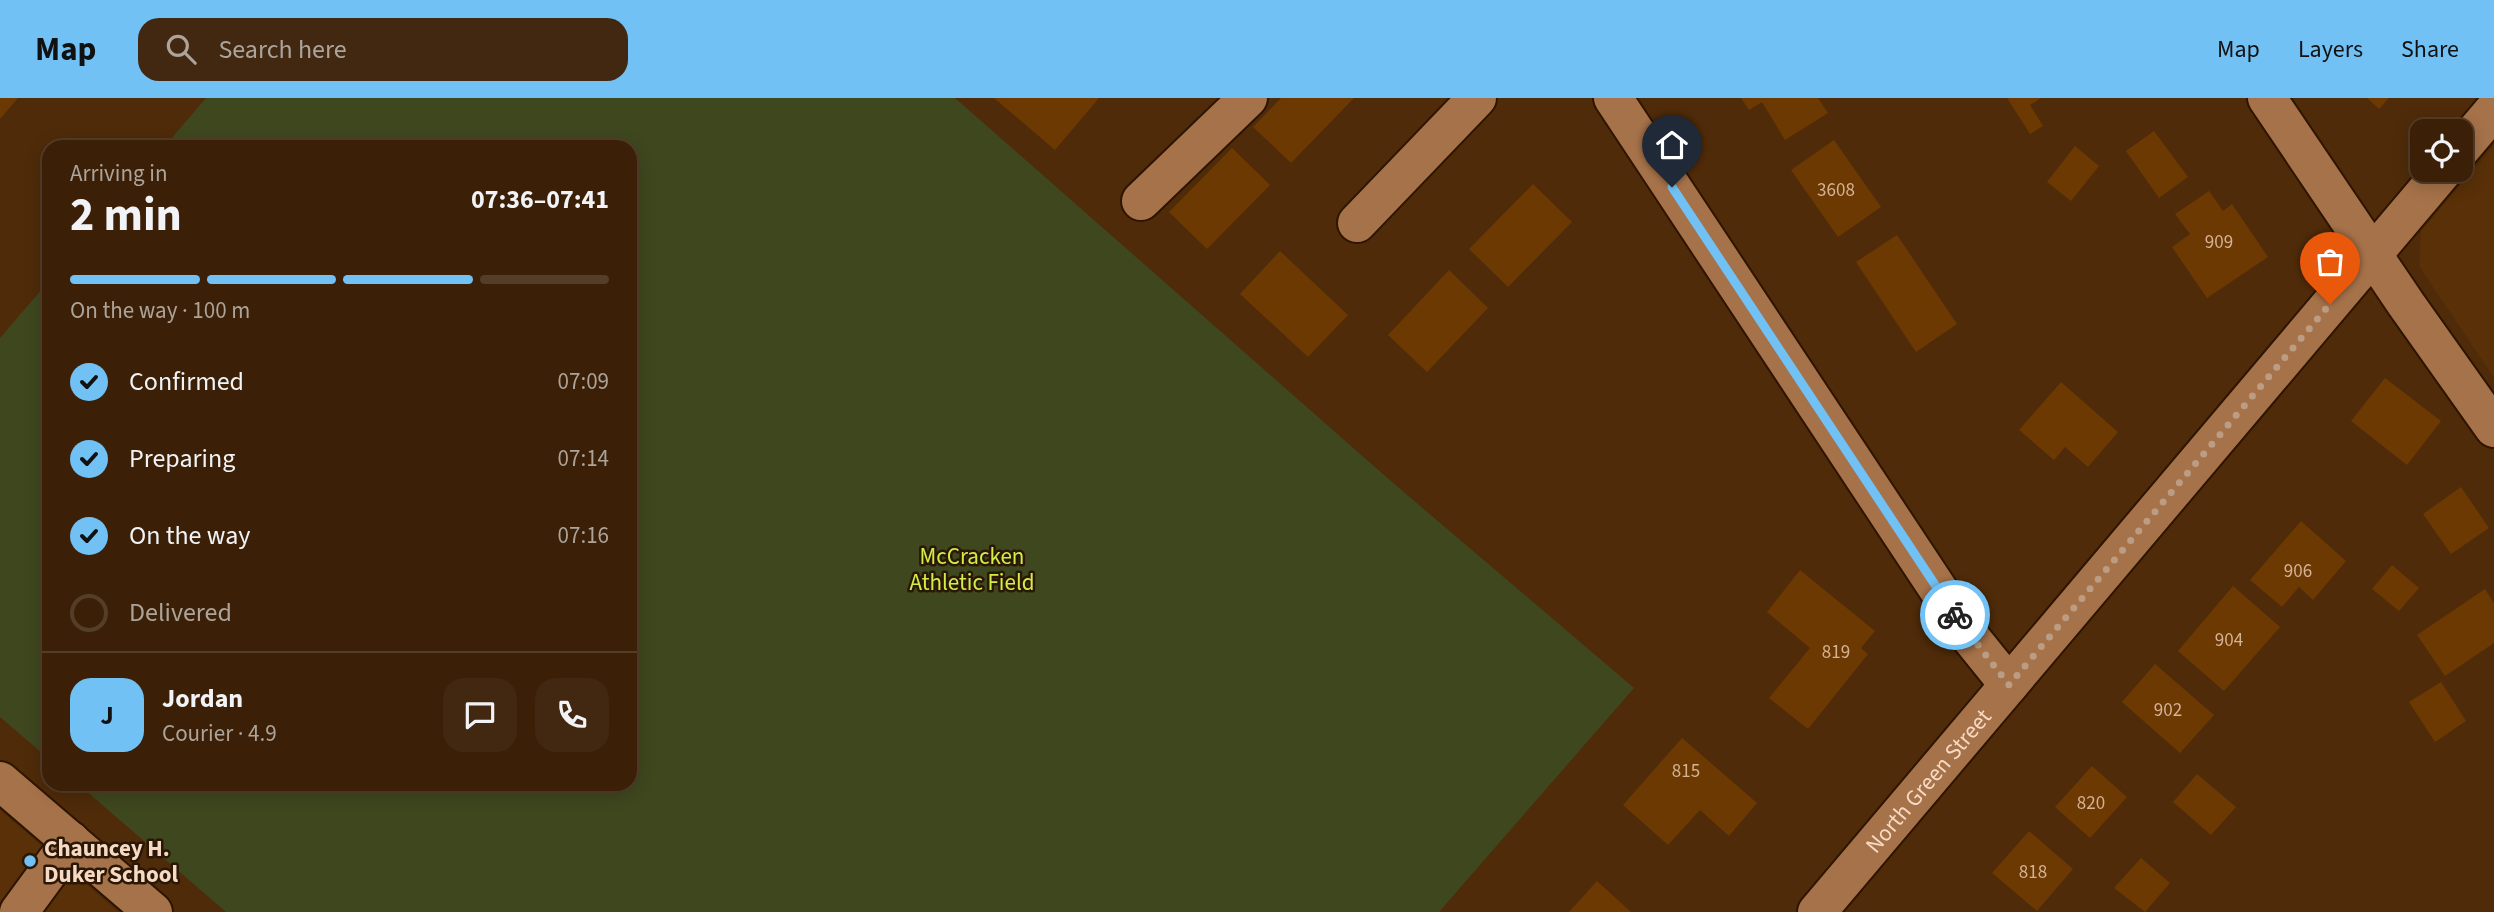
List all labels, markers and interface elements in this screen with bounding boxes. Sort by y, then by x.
search box [138,18,628,81]
text: Map [35,26,96,73]
icon: search [162,30,200,68]
text: Search here [218,31,347,68]
text: Map [2217,32,2260,67]
text: Layers [2298,32,2363,67]
text: Share [2401,32,2459,67]
pin [1642,115,1702,187]
map controls [2410,119,2473,182]
button: locate [2410,119,2473,182]
icon: home [1653,126,1691,164]
text: Arriving in [70,157,168,190]
house number: 3608 [1817,177,1855,204]
text: 07:36–07:41 [471,181,609,218]
text: 2 min [70,183,182,248]
house number: 909 [2205,229,2233,256]
pin [2300,232,2360,304]
icon: bag [2311,243,2349,281]
text: On the way · 100 m [70,294,250,327]
icon: check [70,363,108,401]
text: Confirmed [129,363,244,400]
text: 07:09 [558,365,609,398]
icon: check [70,440,108,478]
text: Preparing [129,440,235,477]
text: 07:14 [558,442,609,475]
icon: check [70,517,108,555]
text: On the way [129,517,250,554]
text: 07:16 [558,519,609,552]
park label: McCracken Athletic Field [909,540,1035,599]
house number: 906 [2284,558,2312,585]
courier [1920,580,1990,650]
text: Delivered [129,594,232,631]
icon: bike [1936,596,1974,634]
house number: 904 [2215,627,2243,654]
house number: 819 [1822,639,1850,666]
button: chat [443,678,517,752]
button: phone [535,678,609,752]
text: Jordan [162,680,243,717]
text: J [100,697,114,734]
house number: 902 [2154,697,2182,724]
street label: North Green Street [1858,701,1999,860]
text: Courier · 4.9 [162,717,277,750]
house number: 815 [1672,758,1700,785]
house number: 820 [2077,790,2105,817]
place label: Chauncey H. Duker School [44,832,179,891]
marker: Chauncey H. Duker School [22,853,38,869]
house number: 818 [2019,859,2047,886]

